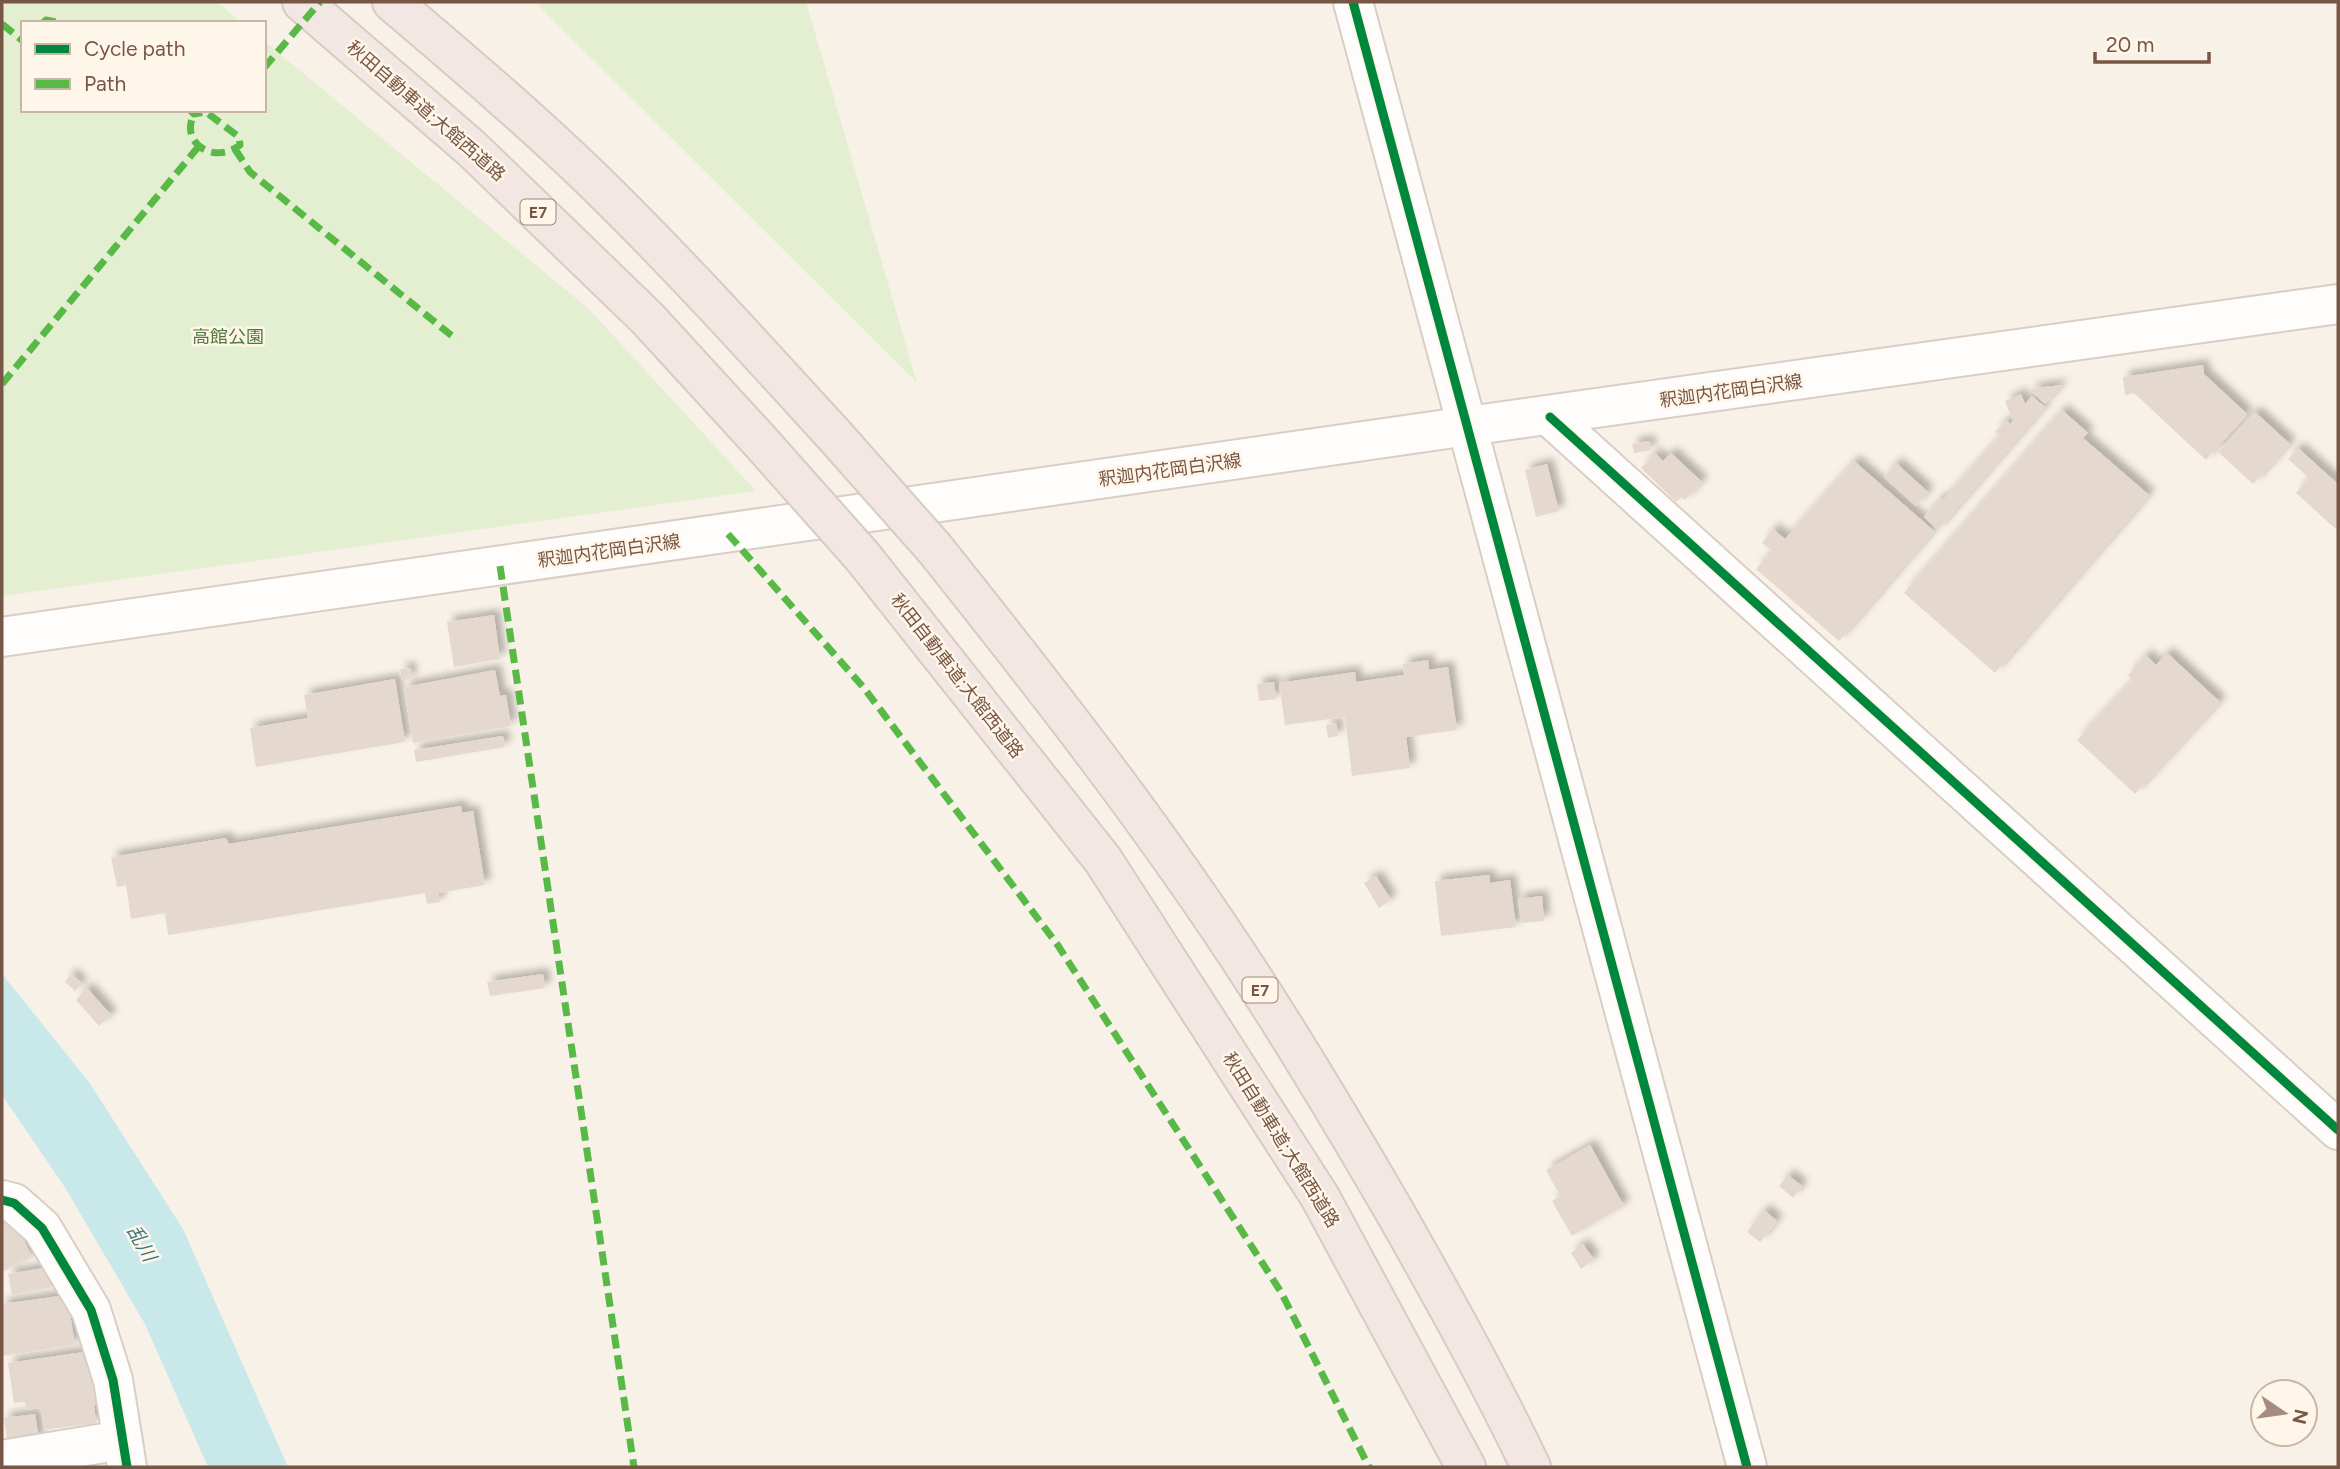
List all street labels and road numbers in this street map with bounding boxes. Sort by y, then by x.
street label: 秋田自動車道;大館西道路 [342,36,510,186]
road number: E7 [520,200,556,224]
street label: 釈迦内花岡白沢線 [1658,370,1804,412]
street label: 釈迦内花岡白沢線 [1097,449,1243,491]
street label: 釈迦内花岡白沢線 [536,530,682,572]
street label: 秋田自動車道;大館西道路 [886,589,1028,763]
road number: E7 [1242,978,1278,1002]
street label: 秋田自動車道;大館西道路 [1218,1048,1344,1232]

